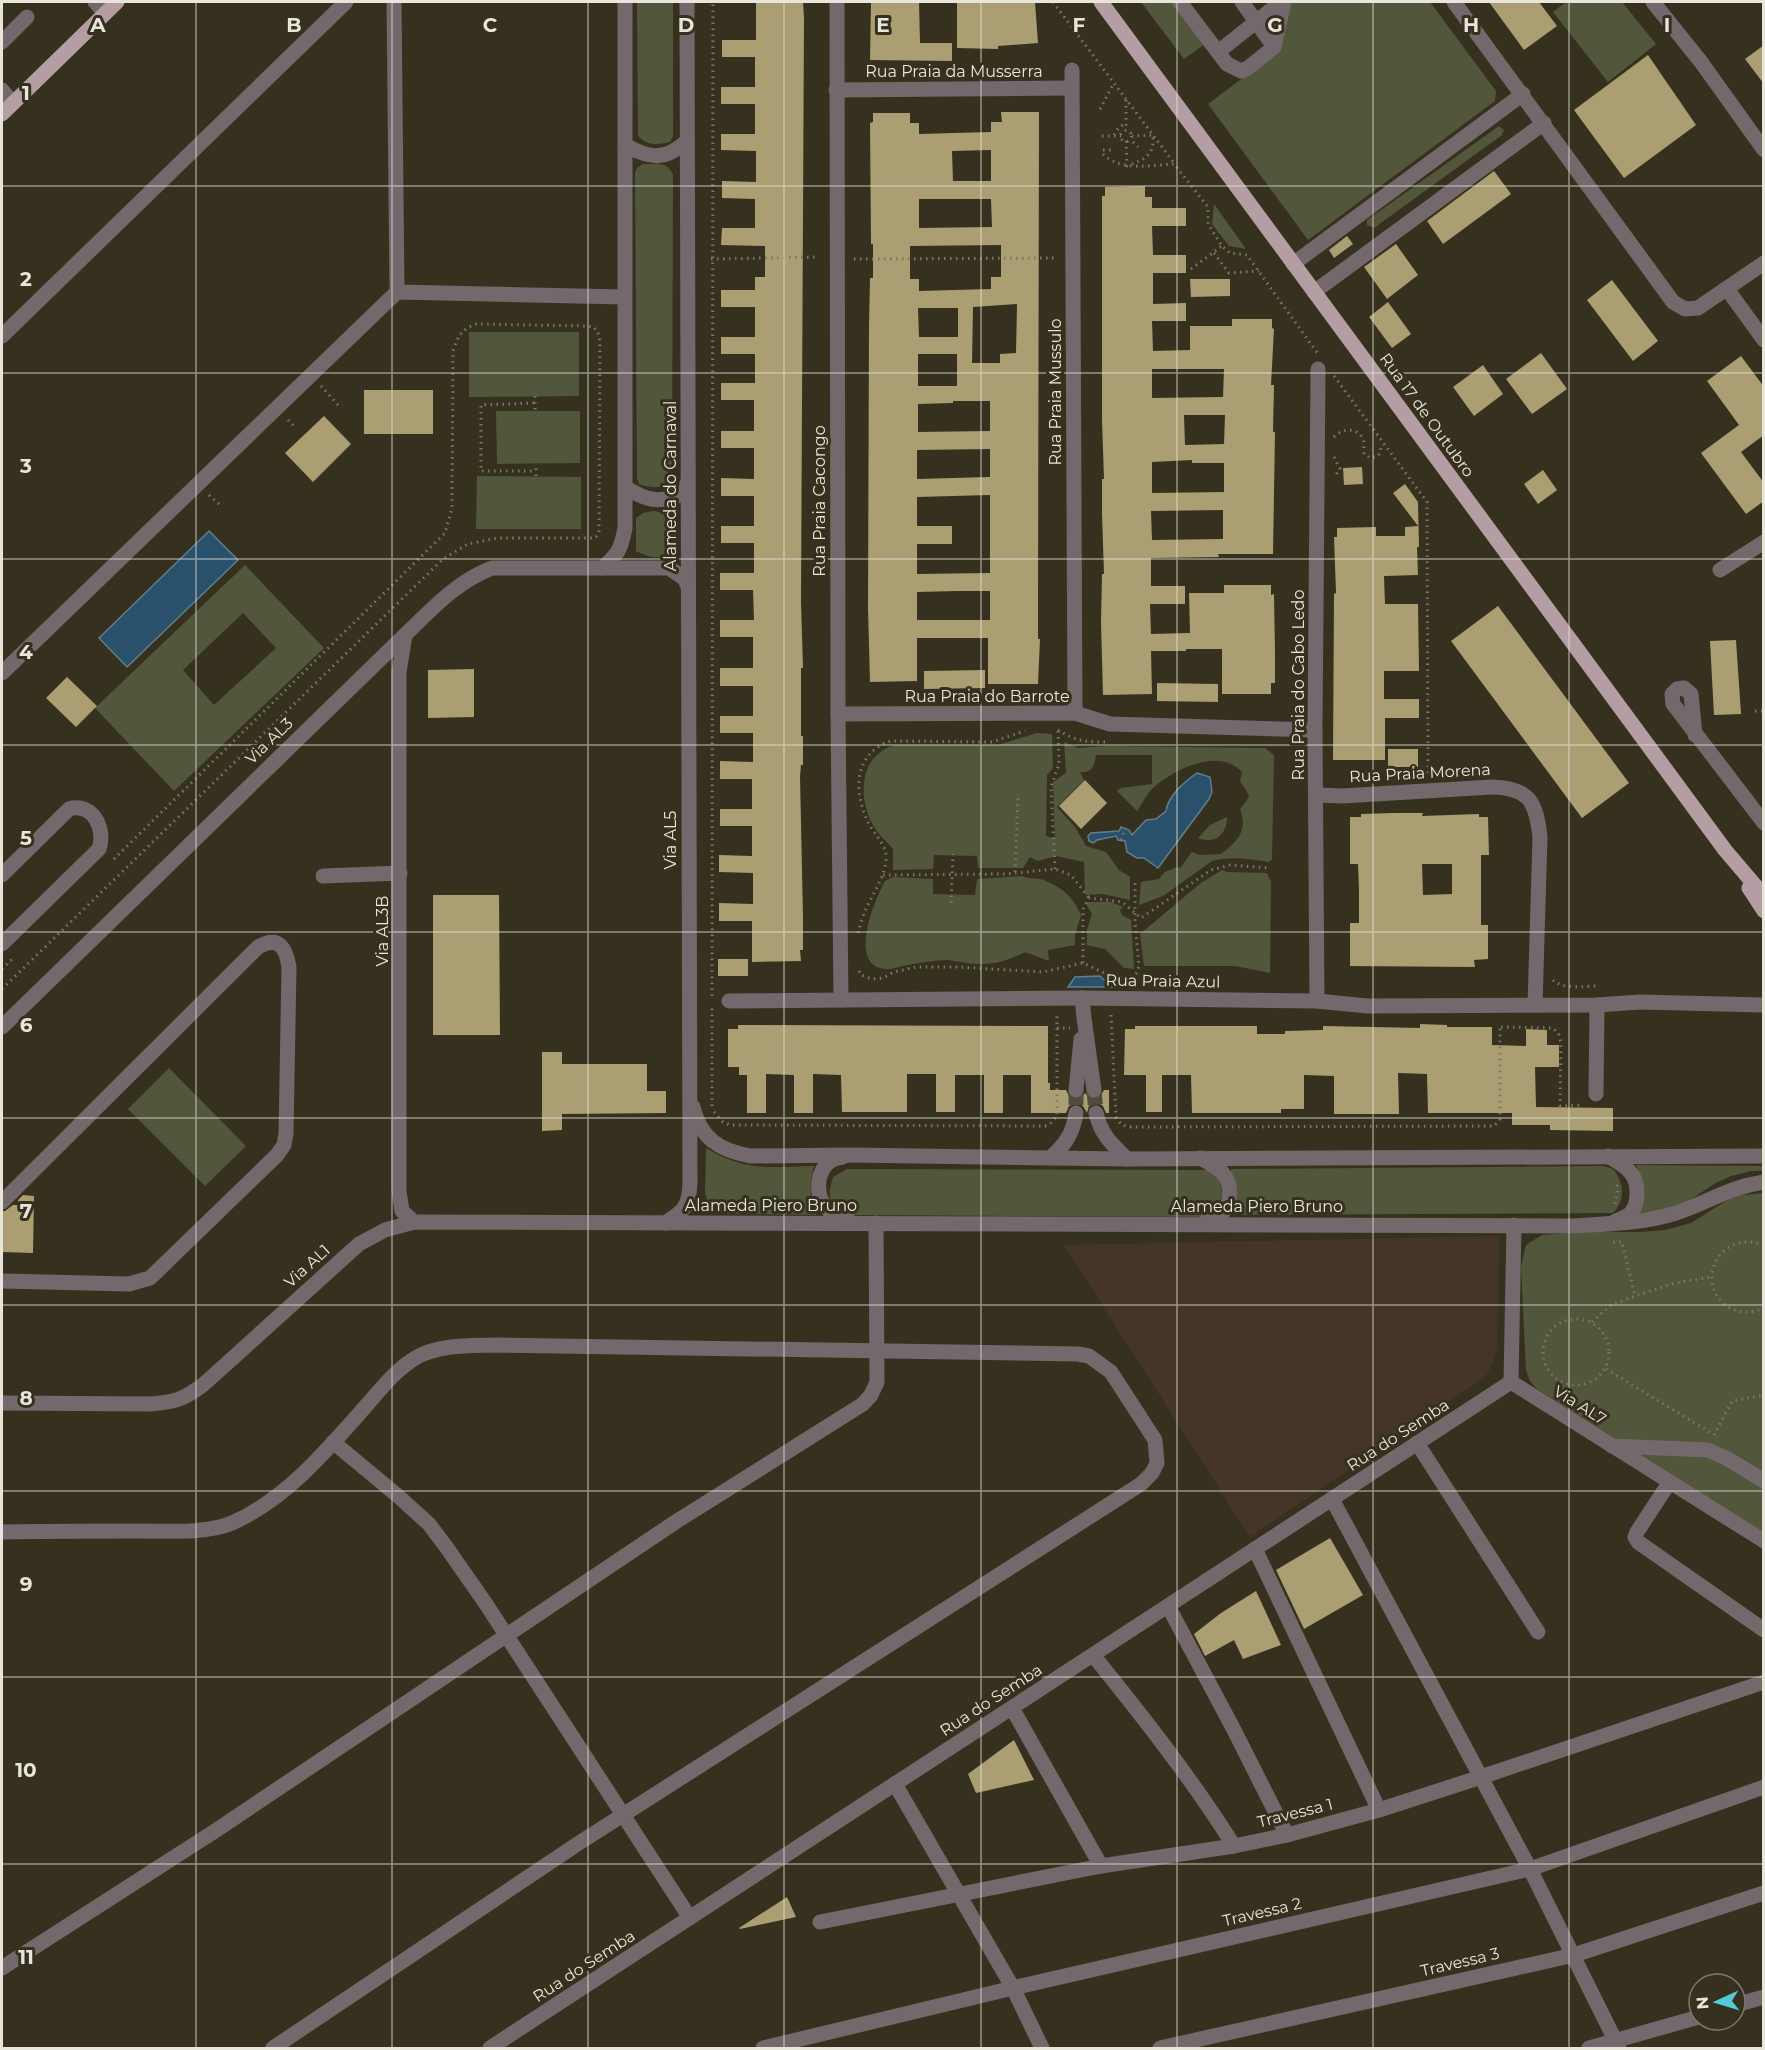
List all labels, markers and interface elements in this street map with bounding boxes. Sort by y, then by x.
text: A [89,13,106,37]
text: B [286,13,302,37]
text: C [483,13,498,37]
text: D [678,13,694,37]
text: E [876,13,890,37]
text: F [1073,13,1086,37]
text: G [1267,13,1283,37]
text: H [1463,13,1479,37]
text: I [1664,13,1670,37]
street label: Rua Praia da Musserra [865,62,1043,81]
text: 1 [22,81,30,105]
text: 2 [20,267,32,291]
street label: Rua Praia Mussulo [1046,319,1065,465]
street label: Rua 17 de Outubro [1376,349,1478,481]
street label: Alameda do Carnaval [661,401,680,571]
street label: Rua Praia Cacongo [810,425,829,577]
text: 3 [19,454,32,478]
street label: Rua Praia do Cabo Ledo [1289,590,1308,780]
text: 4 [19,640,33,664]
street label: Rua Praia do Barrote [904,687,1070,706]
street label: Via AL3 [241,714,297,768]
street label: Rua Praia Morena [1349,760,1491,786]
street label: Via AL5 [661,811,680,869]
text: 5 [20,826,32,850]
street label: Via AL3B [373,896,392,966]
street label: Rua Praia Azul [1105,970,1221,992]
text: 6 [20,1013,33,1037]
street label: Alameda Piero Bruno [685,1196,857,1215]
street label: Alameda Piero Bruno [1171,1197,1343,1216]
text: 7 [20,1199,32,1223]
street label: Via AL1 [280,1241,334,1291]
street label: Via AL7 [1550,1381,1610,1429]
text: 8 [19,1386,33,1410]
street label: Rua do Semba [1343,1395,1453,1475]
text: 9 [20,1572,32,1596]
street label: Rua do Semba [936,1660,1046,1740]
text: 10 [15,1758,37,1782]
street label: Travessa 1 [1255,1794,1335,1832]
street label: Travessa 2 [1221,1894,1303,1930]
street label: Rua do Semba [529,1926,639,2006]
street label: Travessa 3 [1419,1944,1501,1980]
text: 11 [18,1945,34,1969]
north arrow [1687,1972,1747,2032]
text: N [1693,1996,1712,2010]

